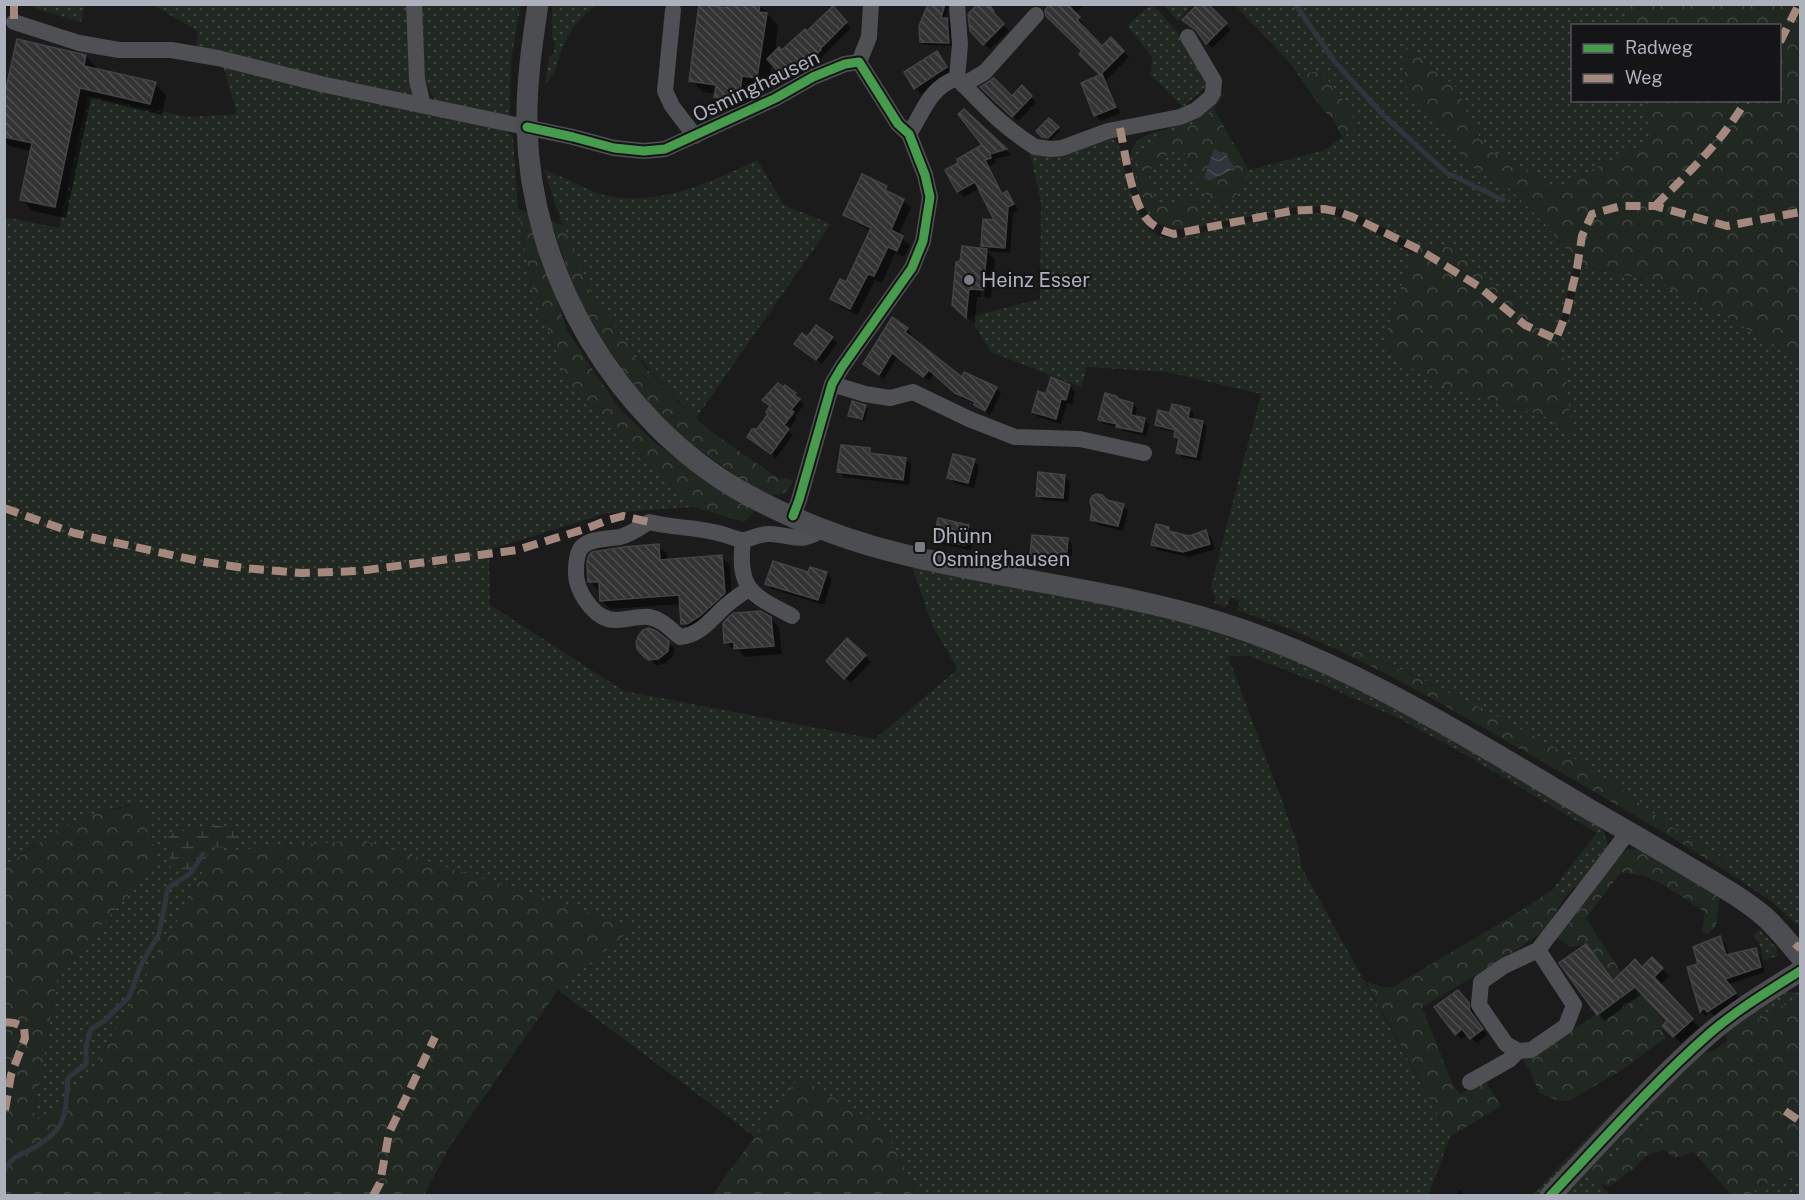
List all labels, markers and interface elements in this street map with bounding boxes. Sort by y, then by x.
legend [1571,24,1781,102]
text: Radweg [1625,37,1693,58]
street label: Osminghausen [689,45,823,127]
text: Weg [1625,67,1663,88]
place label: Heinz Esser [981,268,1090,292]
marker: Heinz Esser [962,273,976,287]
place label: Dhünn Osminghausen [932,524,1070,571]
marker: Dhünn Osminghausen [913,540,927,554]

